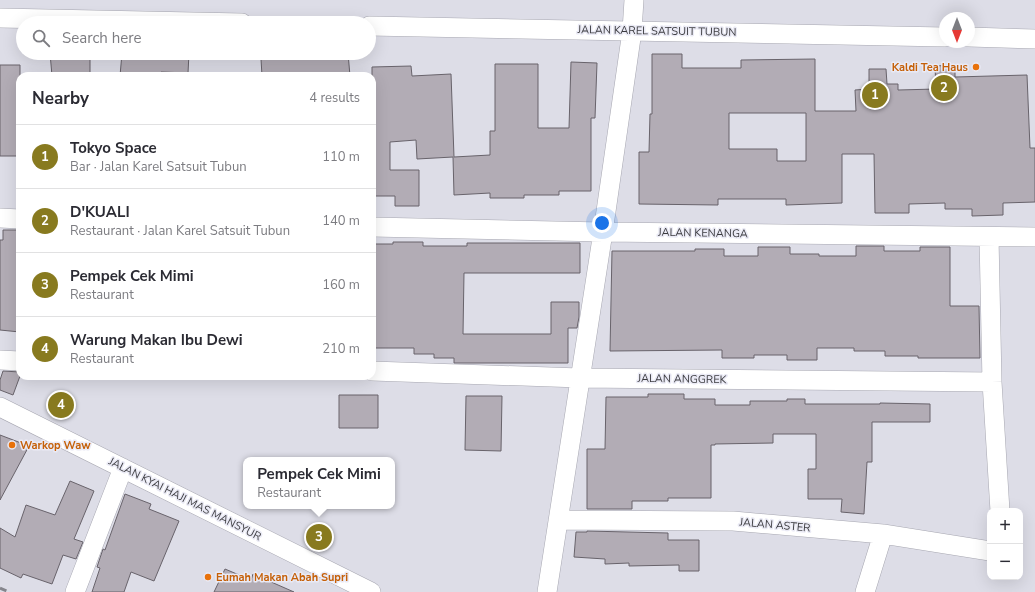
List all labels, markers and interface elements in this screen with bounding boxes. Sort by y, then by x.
north arrow [939,12,975,48]
search box [16,16,376,60]
street label: JALAN KAREL SATSUIT TUBUN [576,22,737,40]
icon: search [30,27,52,49]
text: Search here [62,28,142,48]
place label: Kaldi Tea Haus [892,60,968,75]
marker: Kaldi Tea Haus [971,62,981,72]
pin: 2 [931,73,957,103]
pin: 1 [862,80,888,110]
text: Nearby [32,87,89,110]
text: 4 results [309,89,360,107]
text: Tokyo Space [70,138,157,158]
text: 1 [41,148,49,166]
text: 110 m [322,148,360,166]
text: Bar · Jalan Karel Satsuit Tubun [70,158,247,176]
text: D'KUALI [70,202,130,222]
text: 2 [41,212,49,230]
text: 140 m [322,212,360,230]
your location [592,213,612,233]
text: Restaurant · Jalan Karel Satsuit Tubun [70,222,290,240]
street label: JALAN KENANGA [657,225,748,241]
text: Pempek Cek Mimi [70,266,194,286]
text: 3 [41,276,49,294]
text: 160 m [322,276,360,294]
text: Restaurant [70,286,134,304]
text: Warung Makan Ibu Dewi [70,330,243,350]
text: 4 [41,340,49,358]
text: 210 m [322,340,360,358]
text: Restaurant [70,350,134,368]
street label: JALAN ANGGREK [636,371,728,387]
pin: 4 [48,390,74,420]
place label: Warkop Waw [20,438,91,453]
marker: Warkop Waw [7,440,17,450]
street label: JALAN KYAI HAJI MAS MANSYUR [105,453,264,544]
popup [243,457,395,509]
text: Pempek Cek Mimi [257,464,381,484]
text: Restaurant [257,484,321,502]
map controls [987,508,1023,580]
button: + [987,508,1023,544]
street label: JALAN ASTER [738,514,812,536]
pin: 3 [306,522,332,552]
button: − [987,544,1023,580]
place label: Eumah Makan Abah Supri [216,570,348,585]
marker: Eumah Makan Abah Supri [203,572,213,582]

